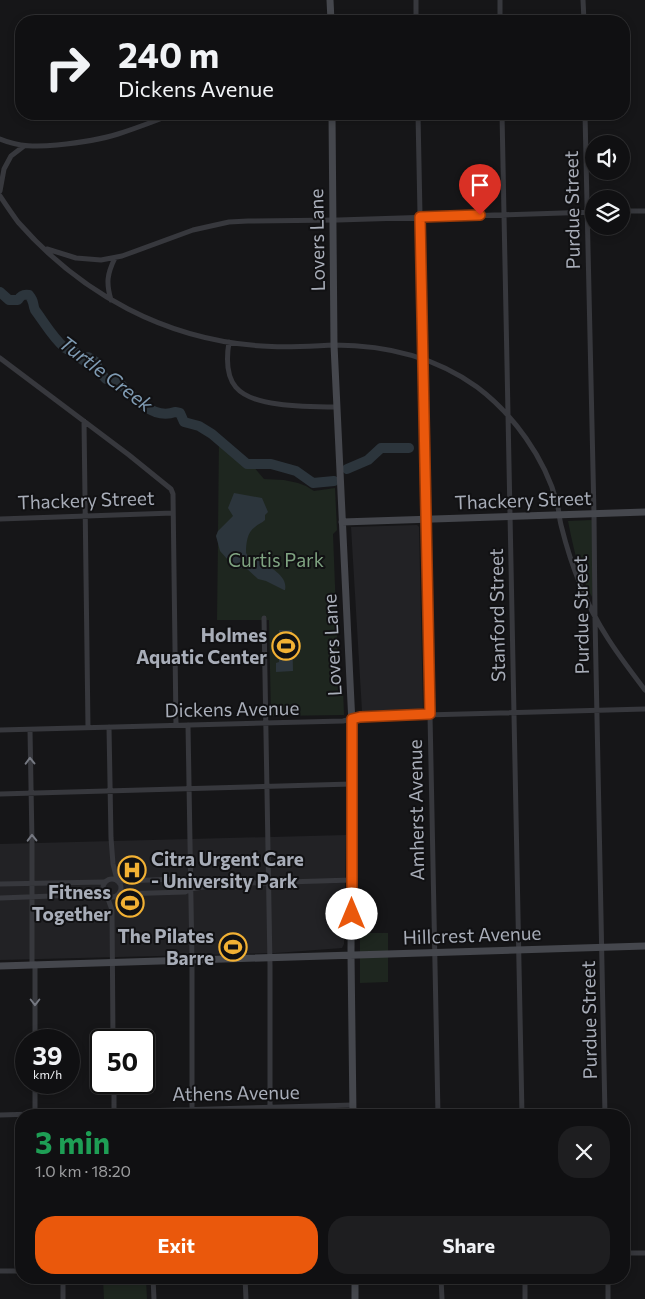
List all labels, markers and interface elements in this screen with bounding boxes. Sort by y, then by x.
text: 240 m [118,32,219,75]
icon: right [35,35,100,100]
text: Dickens Avenue [118,75,274,102]
map controls [585,135,630,235]
button: sound [585,135,630,180]
street label: Purdue Street [559,150,584,270]
pin [459,164,501,215]
icon: arrive [466,171,494,199]
street label: Lovers Lane [304,189,329,292]
button: layers [585,190,630,235]
water label: Turtle Creek [55,330,159,417]
street label: Thackery Street [17,486,155,513]
street label: Thackery Street [454,486,592,513]
park label: Curtis Park [228,548,324,571]
street label: Stanford Street [484,548,509,682]
street label: Purdue Street [568,555,593,675]
street label: Lovers Lane [317,593,346,697]
place label: Holmes Aquatic Center [136,623,267,668]
sports icon: Holmes Aquatic Center [271,631,301,661]
street label: Dickens Avenue [164,696,300,721]
street label: Amherst Avenue [403,739,428,881]
one-way arrow [25,757,35,764]
one-way arrow [26,834,37,842]
place label: Citra Urgent Care - University Park [151,847,304,892]
hospital icon: Citra Urgent Care - University Park [117,855,147,885]
place label: Fitness Together [32,880,111,925]
position arrow [325,887,377,939]
sports icon: Fitness Together [115,888,145,918]
street label: Hillcrest Avenue [402,921,542,948]
place label: The Pilates Barre [117,924,214,969]
sports icon: The Pilates Barre [218,932,248,962]
street label: Purdue Street [576,960,601,1080]
one-way arrow [30,998,40,1006]
speed limit sign: 50 [90,1029,155,1094]
text: 39 [33,1040,63,1070]
text: km/h [33,1067,62,1081]
street label: Athens Avenue [172,1080,300,1105]
text: 3 min [35,1123,110,1160]
button: close [558,1126,610,1178]
text: 1.0 km · 18:20 [35,1161,131,1180]
button: Exit [35,1216,318,1274]
button: Share [328,1216,610,1274]

